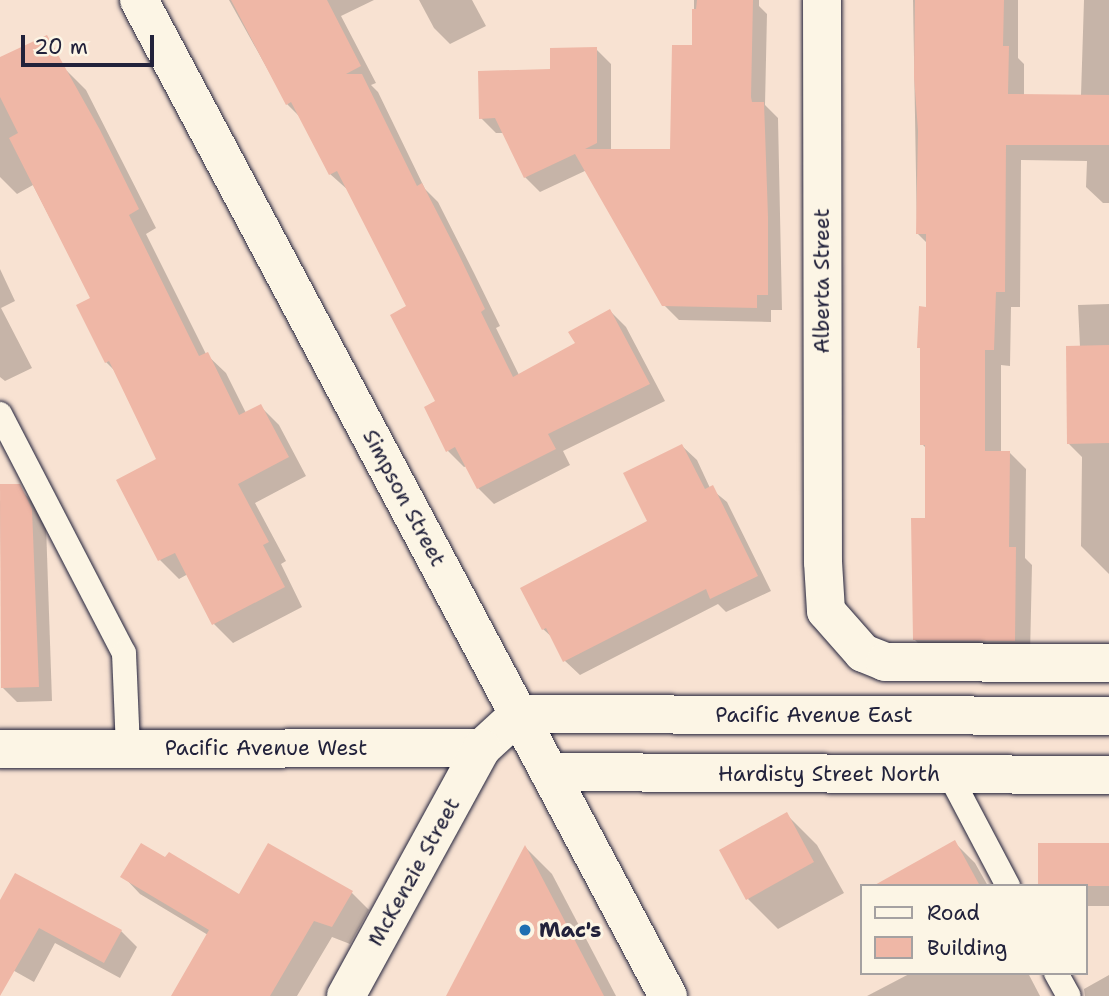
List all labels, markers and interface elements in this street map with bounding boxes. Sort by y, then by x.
scale bar [24,21,158,65]
text: 20 m [34,33,88,61]
street label: Alberta Street [809,208,835,354]
street label: Simpson Street [357,425,451,571]
street label: Pacific Avenue East [715,702,913,728]
street label: Pacific Avenue West [165,735,367,761]
street label: Hardisty Street North [718,761,940,787]
street label: McKenzie Street [363,793,465,951]
legend [860,884,1088,975]
text: Road [927,899,980,927]
place label: Mac's [539,917,601,943]
marker: Mac's [517,922,533,938]
text: Building [927,934,1007,962]

